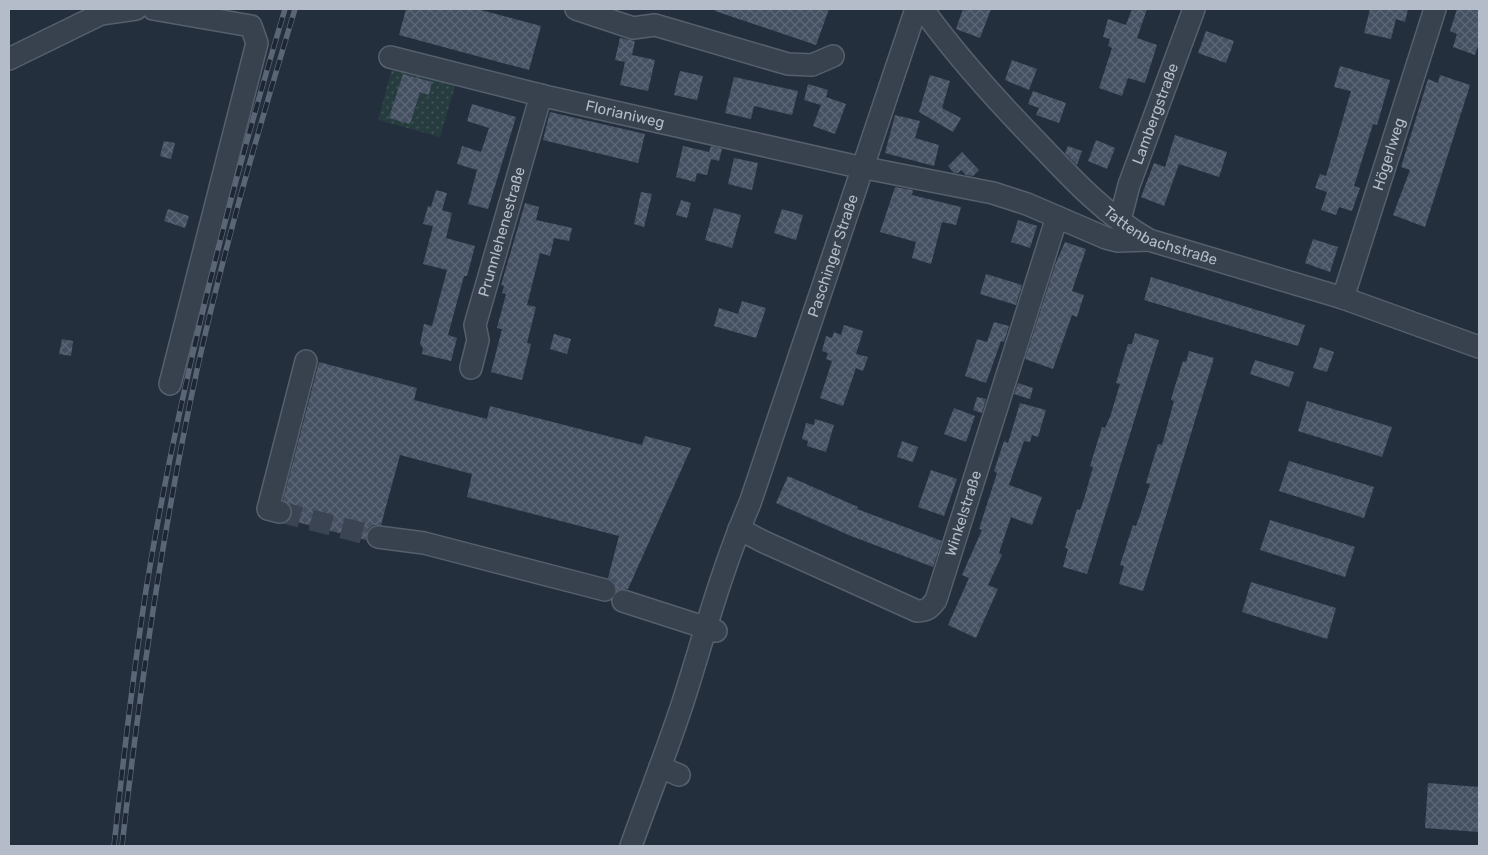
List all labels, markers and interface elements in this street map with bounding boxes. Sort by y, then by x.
street label: Lambergstraße [1128,61,1182,167]
street label: Florianiweg [584,97,666,132]
street label: Högerlweg [1369,116,1409,193]
street label: Prunnlehenestraße [475,165,529,299]
street label: Paschinger Straße [804,192,862,319]
street label: Tattenbachstraße [1100,202,1220,269]
street label: Winkelstraße [941,468,985,558]

